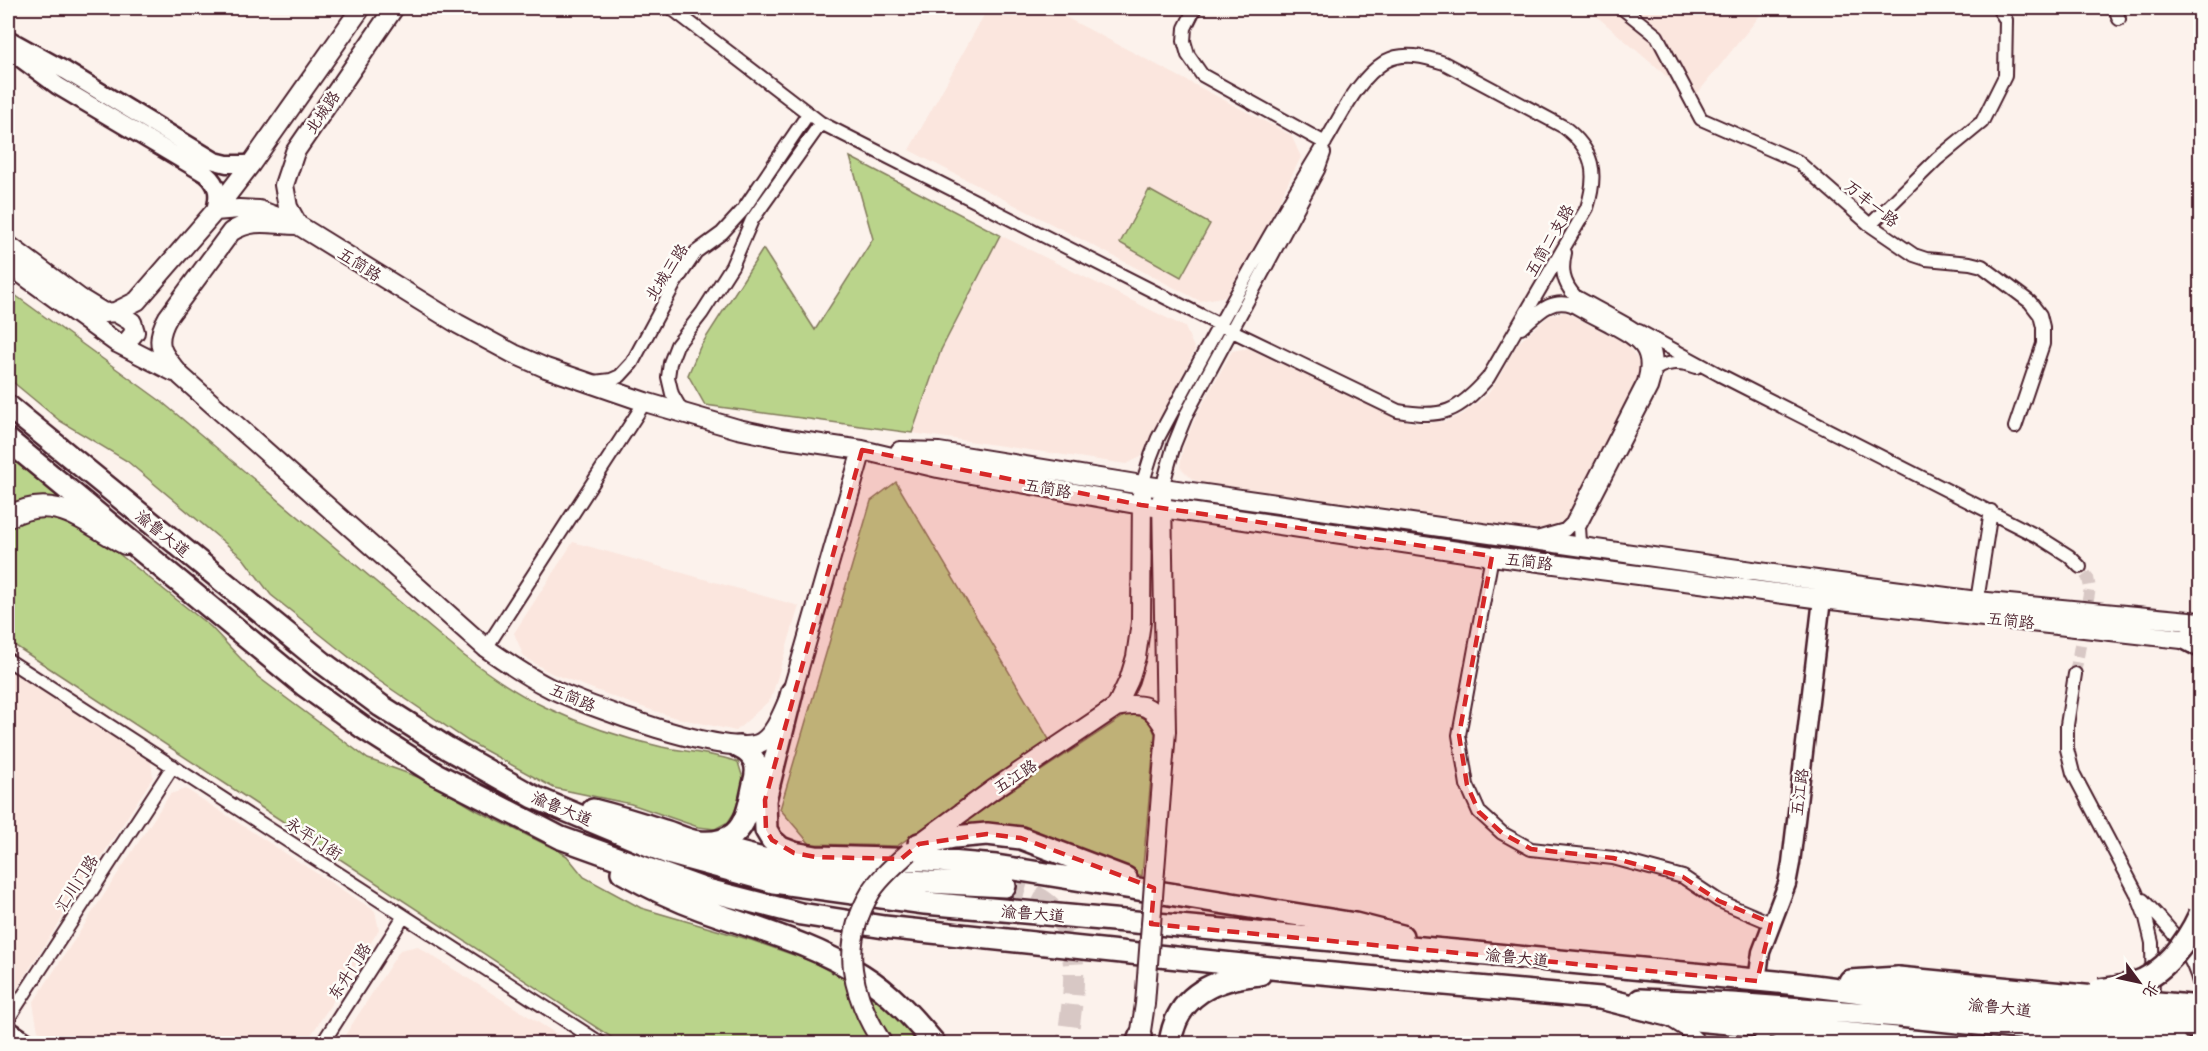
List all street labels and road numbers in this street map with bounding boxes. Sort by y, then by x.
street label: 北城路 [302,88,345,138]
street label: 万丰一路 [1840,177,1902,232]
street label: 五简二支路 [1522,201,1579,280]
street label: 北城三路 [642,241,693,305]
street label: 五简路 [334,244,385,286]
street label: 五简路 [1022,476,1073,503]
street label: 渝鲁大道 [131,507,193,562]
street label: 五简路 [1504,550,1554,575]
street label: 五简路 [1986,610,2036,633]
street label: 五简路 [547,680,598,717]
street label: 五江路 [991,756,1041,798]
street label: 五江路 [1788,767,1813,817]
street label: 渝鲁大道 [528,788,595,831]
street label: 永平门街 [281,814,345,865]
street label: 汇川门路 [52,852,103,916]
street label: 渝鲁大道 [1000,902,1066,927]
street label: 东升门路 [325,940,376,1004]
street label: 渝鲁大道 [1484,946,1550,971]
street label: 渝鲁大道 [1967,996,2033,1021]

